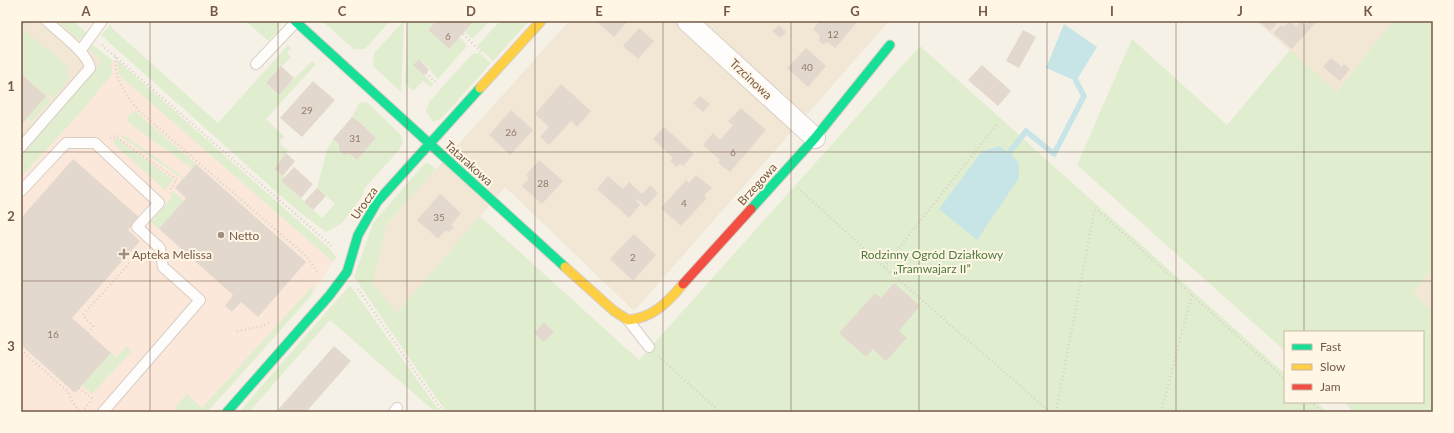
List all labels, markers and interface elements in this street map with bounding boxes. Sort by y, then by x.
text: A [80,3,91,19]
text: B [210,3,219,19]
text: C [338,3,347,19]
text: D [466,3,476,19]
text: E [595,3,603,19]
text: F [723,3,731,19]
text: G [850,3,860,19]
text: H [978,3,988,19]
text: I [1110,3,1114,19]
text: J [1237,3,1243,19]
text: K [1364,3,1374,19]
house number: 12 [827,28,839,40]
house number: 6 [445,30,451,42]
street label: Trzcinowa [727,56,775,103]
house number: 40 [801,61,813,73]
text: 1 [7,78,15,94]
house number: 29 [301,104,313,116]
house number: 26 [505,126,517,138]
house number: 31 [349,132,361,144]
street label: Tatarakowa [442,137,496,189]
house number: 6 [730,146,736,158]
street label: Brzegowa [734,160,780,208]
house number: 28 [537,177,549,189]
street label: Urocza [347,184,381,222]
house number: 4 [681,197,687,209]
text: 2 [7,208,15,224]
house number: 35 [433,211,445,223]
place label: Netto [229,228,259,243]
marker: Netto [216,230,226,240]
place label: Apteka Melissa [132,247,212,262]
park label: Rodzinny Ogród Działkowy „Tramwajarz II” [861,247,1004,276]
marker: Apteka Melissa [119,249,129,259]
house number: 2 [630,251,636,263]
house number: 16 [47,328,59,340]
legend [1284,331,1424,403]
text: 3 [7,338,15,354]
text: Fast [1320,339,1342,354]
text: Slow [1320,359,1346,374]
text: Jam [1320,379,1341,394]

